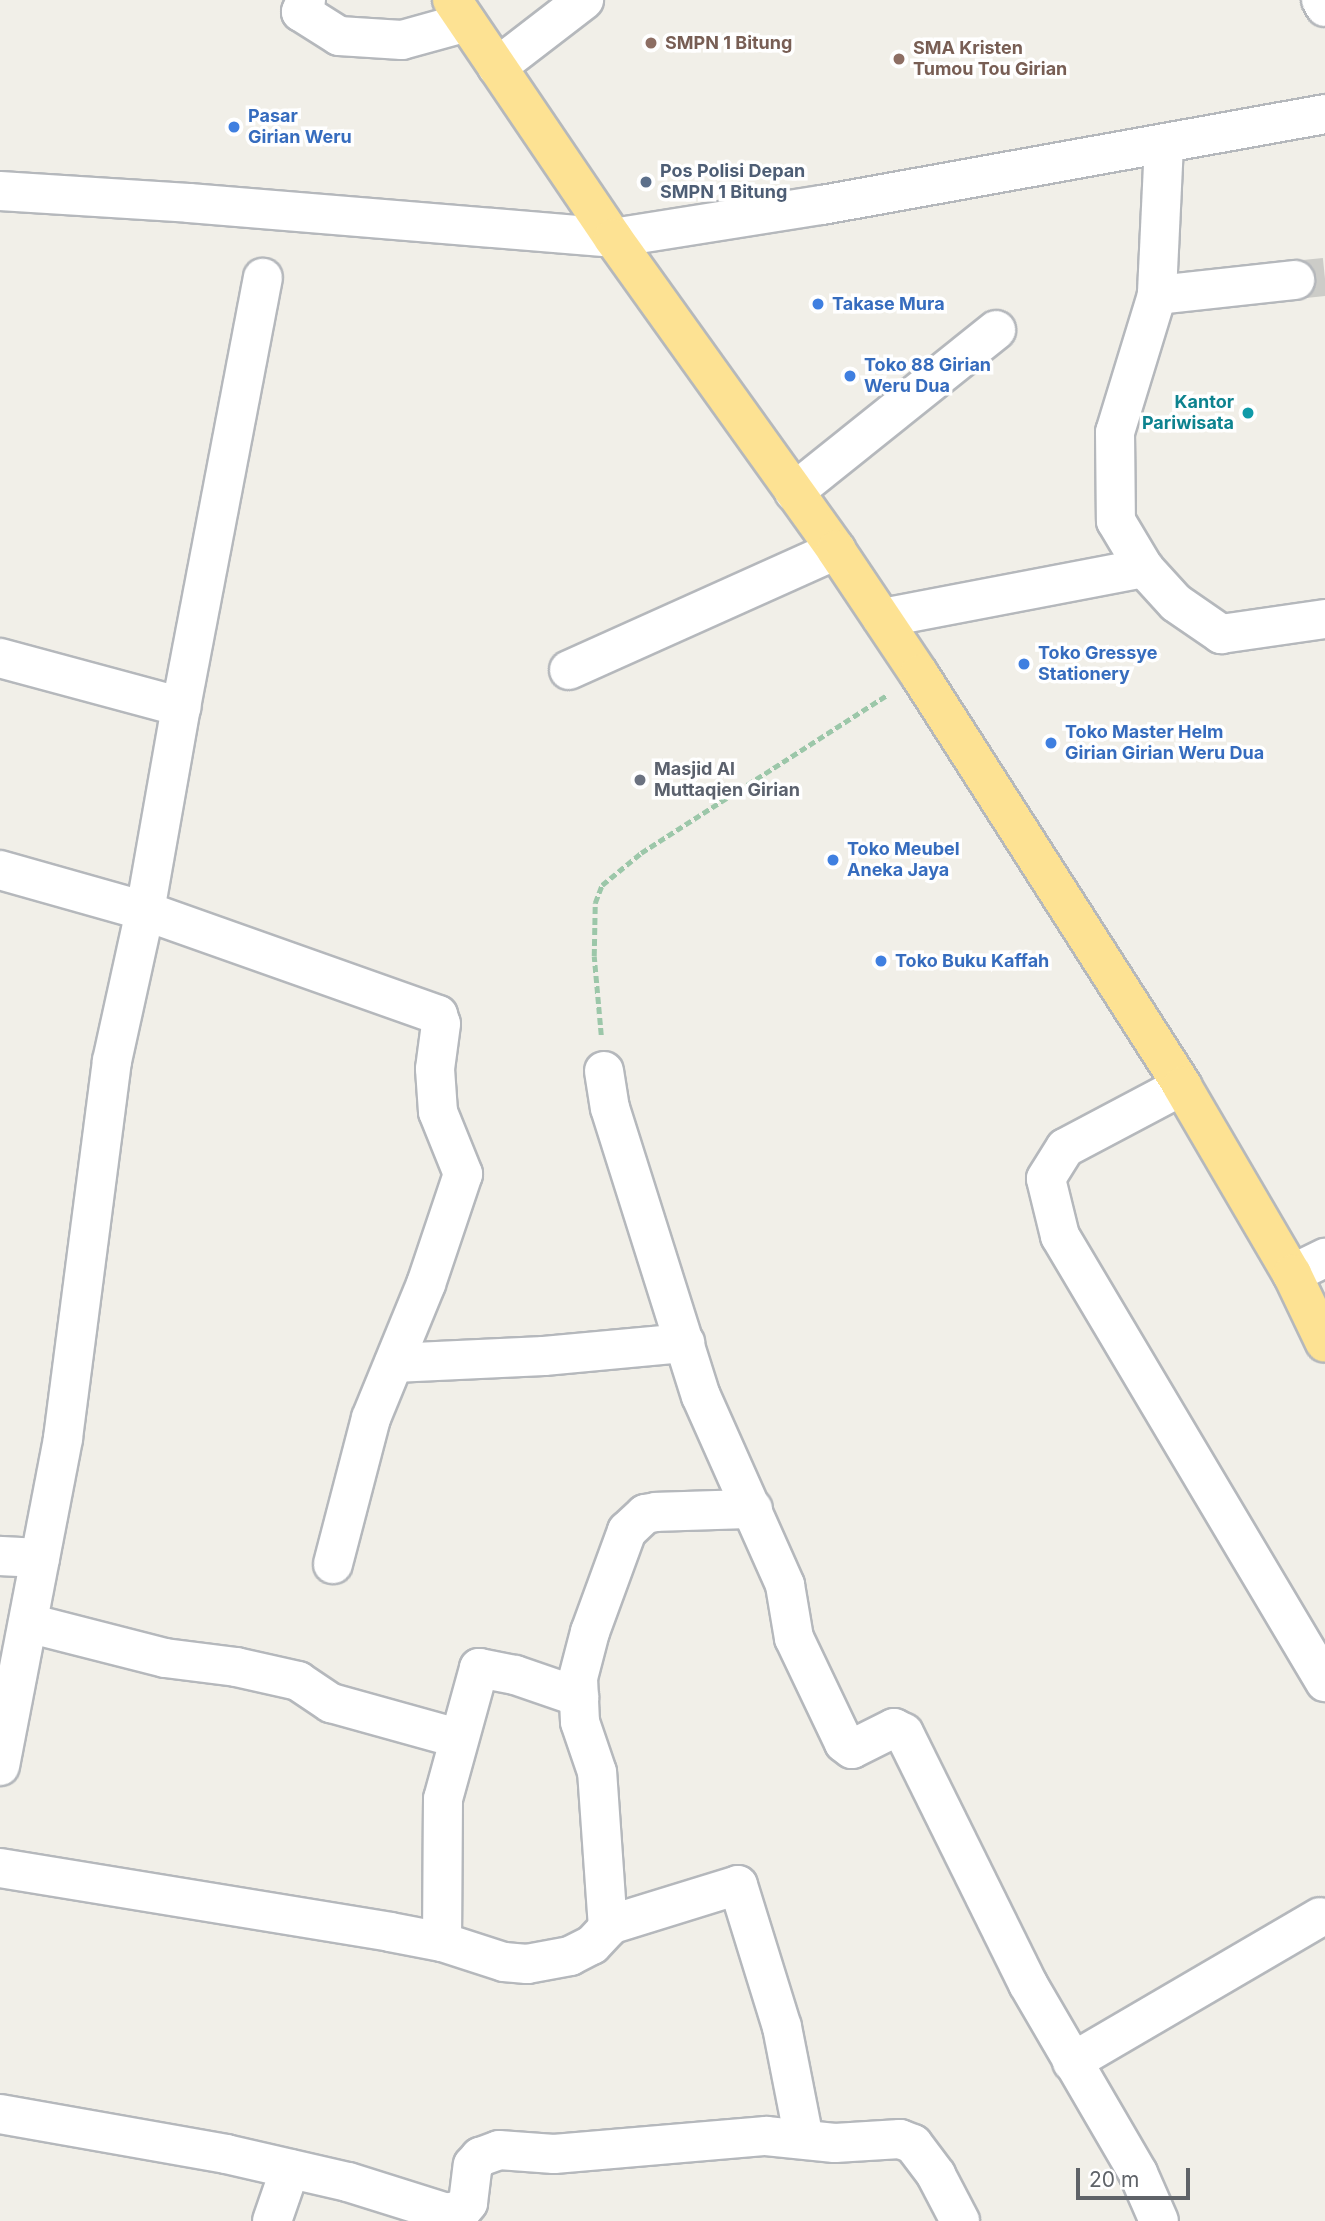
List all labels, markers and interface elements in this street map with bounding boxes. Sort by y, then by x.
place label: SMPN 1 Bitung [665,32,792,54]
marker: SMPN 1 Bitung [643,35,659,51]
place label: SMA Kristen Tumou Tou Girian [913,38,1067,80]
marker: SMA Kristen Tumou Tou Girian [891,51,907,67]
place label: Pasar Girian Weru [248,106,352,148]
marker: Pasar Girian Weru [226,119,242,135]
place label: Pos Polisi Depan SMPN 1 Bitung [660,161,805,204]
marker: Pos Polisi Depan SMPN 1 Bitung [638,174,654,190]
place label: Takase Mura [832,293,945,315]
marker: Takase Mura [810,296,826,312]
place label: Toko 88 Girian Weru Dua [864,355,991,398]
marker: Toko 88 Girian Weru Dua [842,368,858,384]
place label: Kantor Pariwisata [1142,392,1234,434]
marker: Kantor Pariwisata [1240,405,1256,421]
place label: Toko Gressye Stationery [1038,643,1158,686]
marker: Toko Gressye Stationery [1016,656,1032,672]
place label: Toko Master Helm Girian Girian Weru Dua [1065,722,1264,764]
marker: Toko Master Helm Girian Girian Weru Dua [1043,735,1059,751]
place label: Masjid Al Muttaqien Girian [654,759,800,802]
marker: Masjid Al Muttaqien Girian [632,772,648,788]
place label: Toko Meubel Aneka Jaya [847,839,960,882]
marker: Toko Meubel Aneka Jaya [825,852,841,868]
place label: Toko Buku Kaffah [895,950,1049,972]
marker: Toko Buku Kaffah [873,953,889,969]
scale bar [1080,2154,1194,2198]
text: 20 m [1089,2167,1139,2192]

